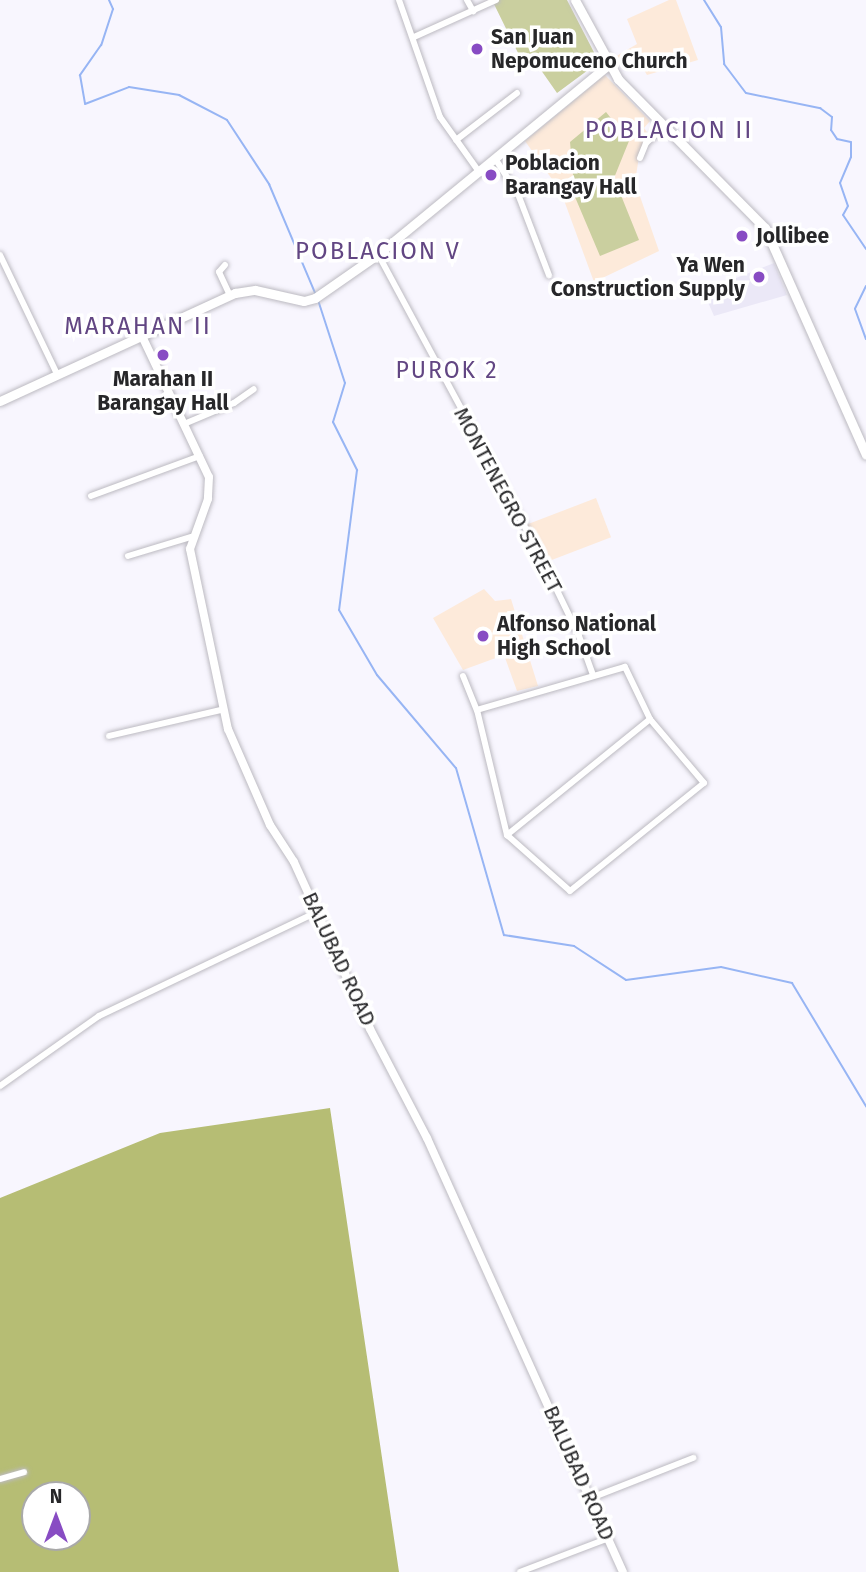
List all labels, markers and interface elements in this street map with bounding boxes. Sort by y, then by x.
place label: San Juan Nepomuceno Church [491,24,688,74]
marker: San Juan Nepomuceno Church [469,41,485,57]
district label: POBLACION II [586,117,752,145]
place label: Poblacion Barangay Hall [505,150,637,200]
marker: Poblacion Barangay Hall [483,167,499,183]
place label: Jollibee [756,223,829,249]
marker: Jollibee [734,228,750,244]
district label: POBLACION V [296,238,460,266]
place label: Ya Wen Construction Supply [551,252,745,302]
marker: Ya Wen Construction Supply [751,269,767,285]
district label: MARAHAN II [65,313,211,341]
marker: Marahan II Barangay Hall [155,347,171,363]
district label: PUROK 2 [396,356,498,384]
place label: Marahan II Barangay Hall [97,366,229,416]
street label: MONTENEGRO STREET [448,403,568,597]
place label: Alfonso National High School [497,611,656,661]
marker: Alfonso National High School [475,628,491,644]
street label: BALUBAD ROAD [297,888,381,1030]
street label: BALUBAD ROAD [538,1402,620,1544]
north arrow [21,1481,91,1551]
text: N [50,1485,62,1508]

